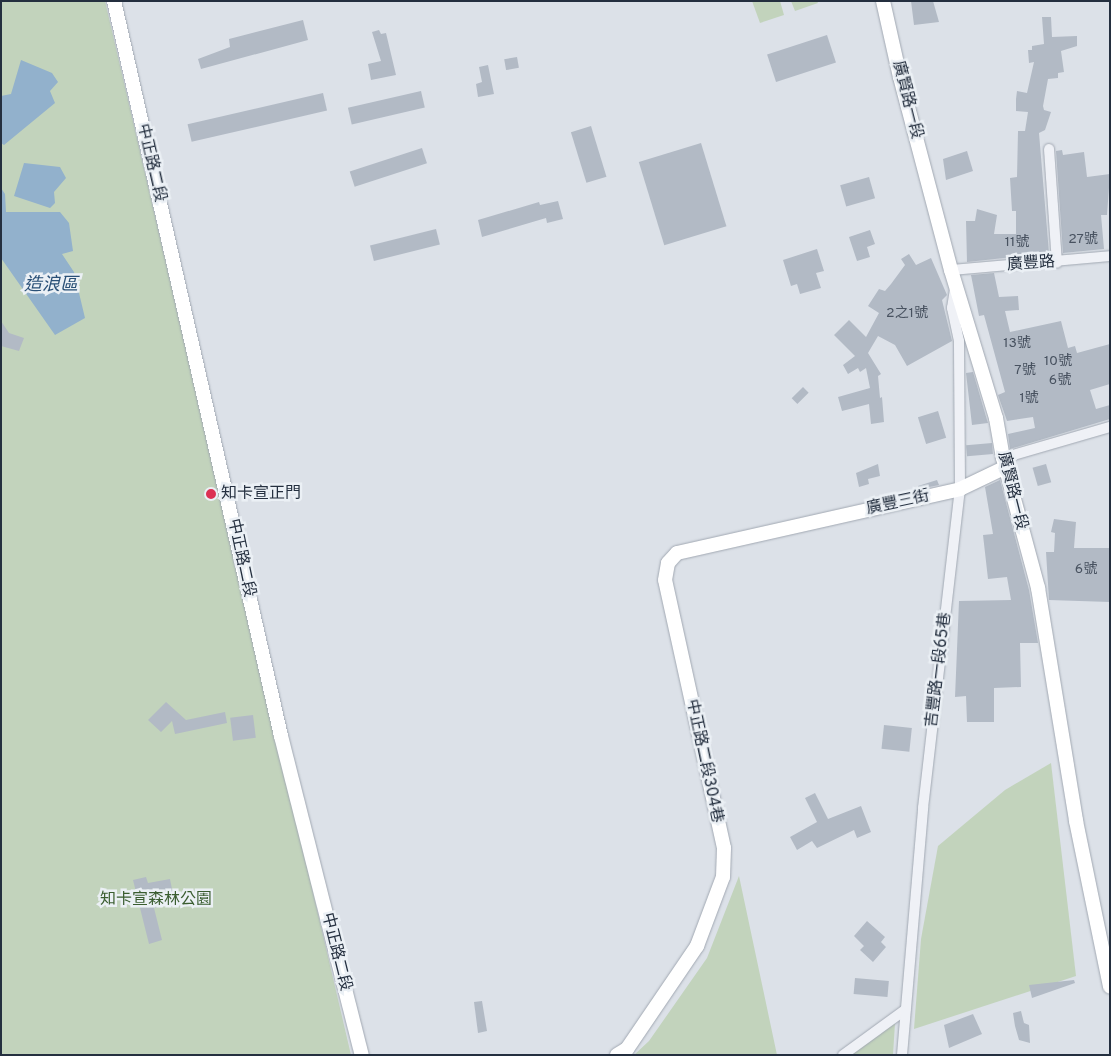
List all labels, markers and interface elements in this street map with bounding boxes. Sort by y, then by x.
street label: 廣賢路一段 [888,59,926,141]
street label: 中正路二段 [133,122,169,204]
house number: 27號 [1068,232,1098,248]
house number: 11號 [1005,235,1029,251]
street label: 廣豐路 [1006,253,1056,275]
water label: 造浪區 [24,275,78,297]
house number: 2之1號 [886,306,928,322]
house number: 13號 [1003,336,1031,352]
house number: 10號 [1044,354,1072,370]
house number: 7號 [1014,363,1036,379]
house number: 6號 [1049,373,1071,389]
house number: 1號 [1019,391,1039,407]
street label: 廣賢路一段 [993,450,1031,532]
place label: 知卡宣正門 [221,484,301,504]
street label: 廣豐三街 [865,487,931,519]
marker: 知卡宣正門 [205,488,217,500]
street label: 中正路二段 [223,517,259,599]
house number: 6號 [1075,562,1097,578]
street label: 吉豐路一段65巷 [922,612,956,728]
street label: 中正路二段304巷 [682,698,726,824]
park label: 知卡宣森林公園 [100,890,212,910]
street label: 中正路二段 [317,911,355,993]

